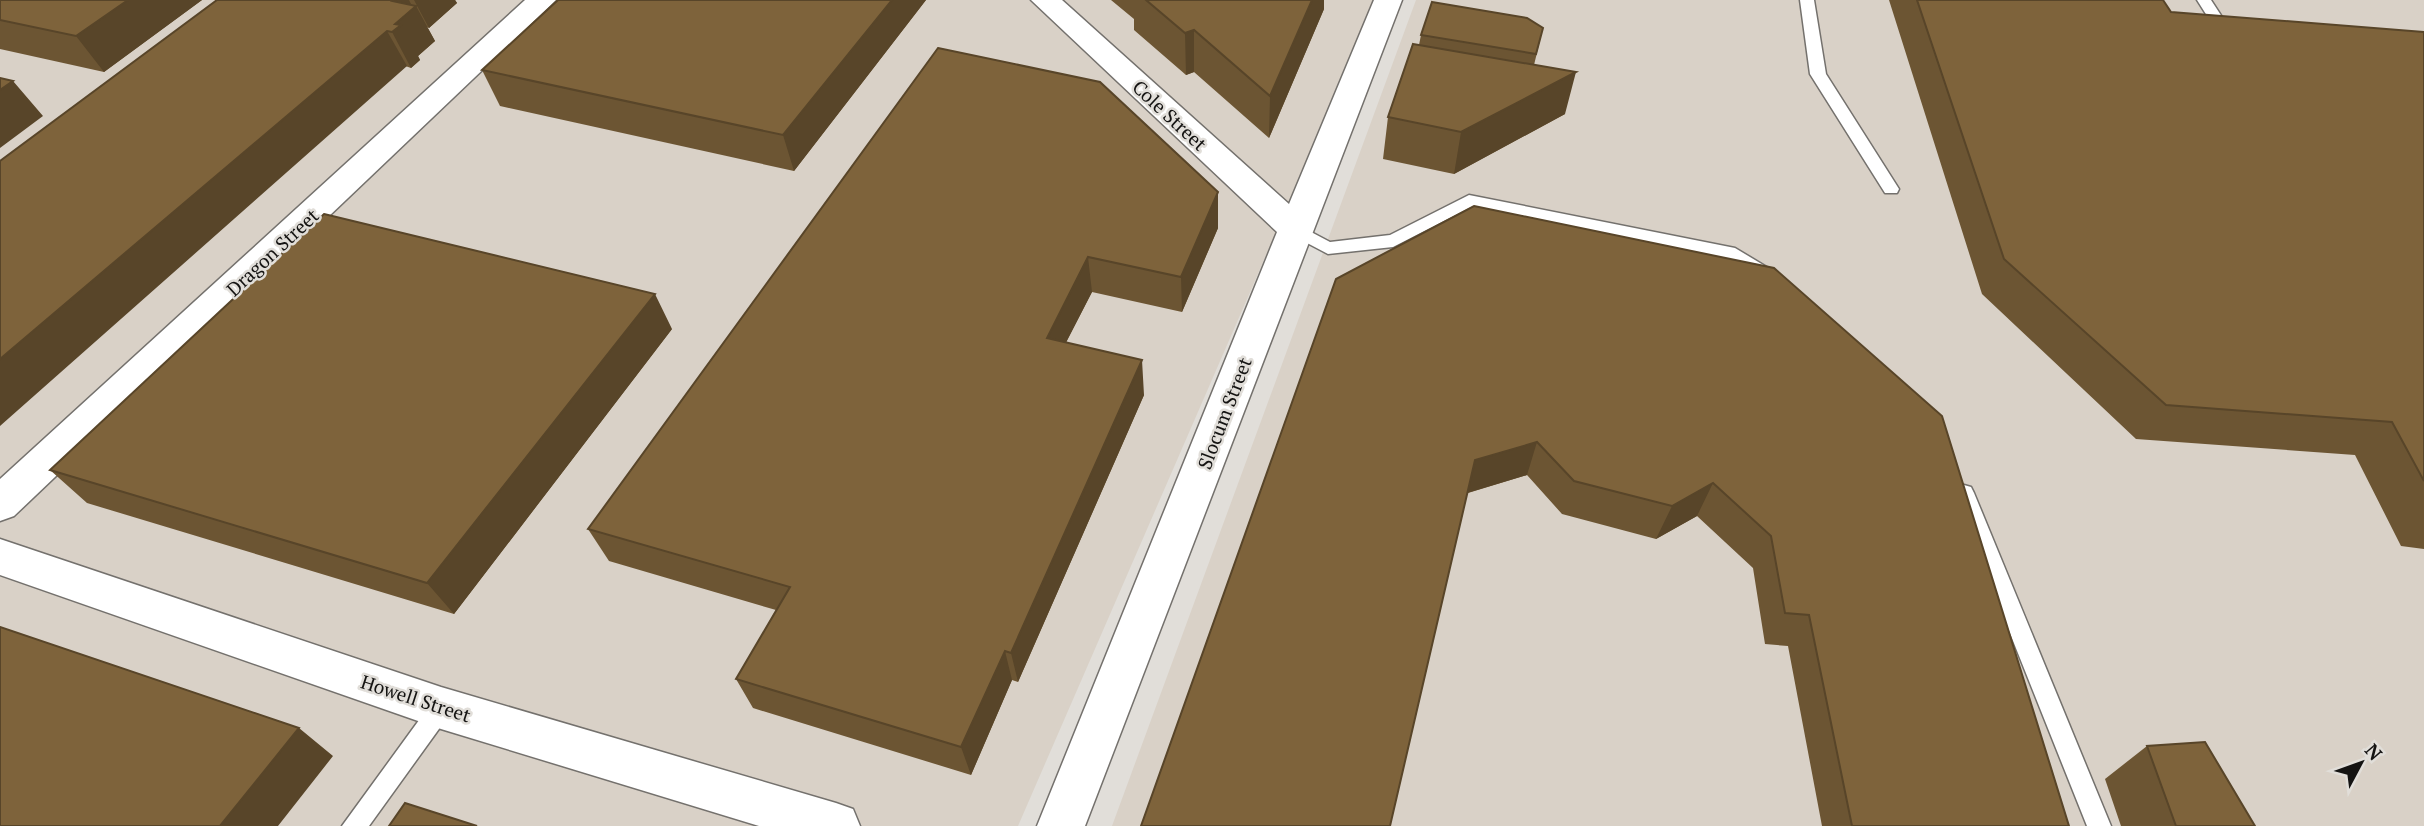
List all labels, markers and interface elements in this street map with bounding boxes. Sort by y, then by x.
street label: Cole Street [1128,74,1212,156]
street label: Dragon Street [221,203,323,301]
street label: Slocum Street [1191,353,1257,473]
street label: Howell Street [358,668,474,728]
north arrow [2326,728,2396,798]
text: N [2360,738,2389,766]

